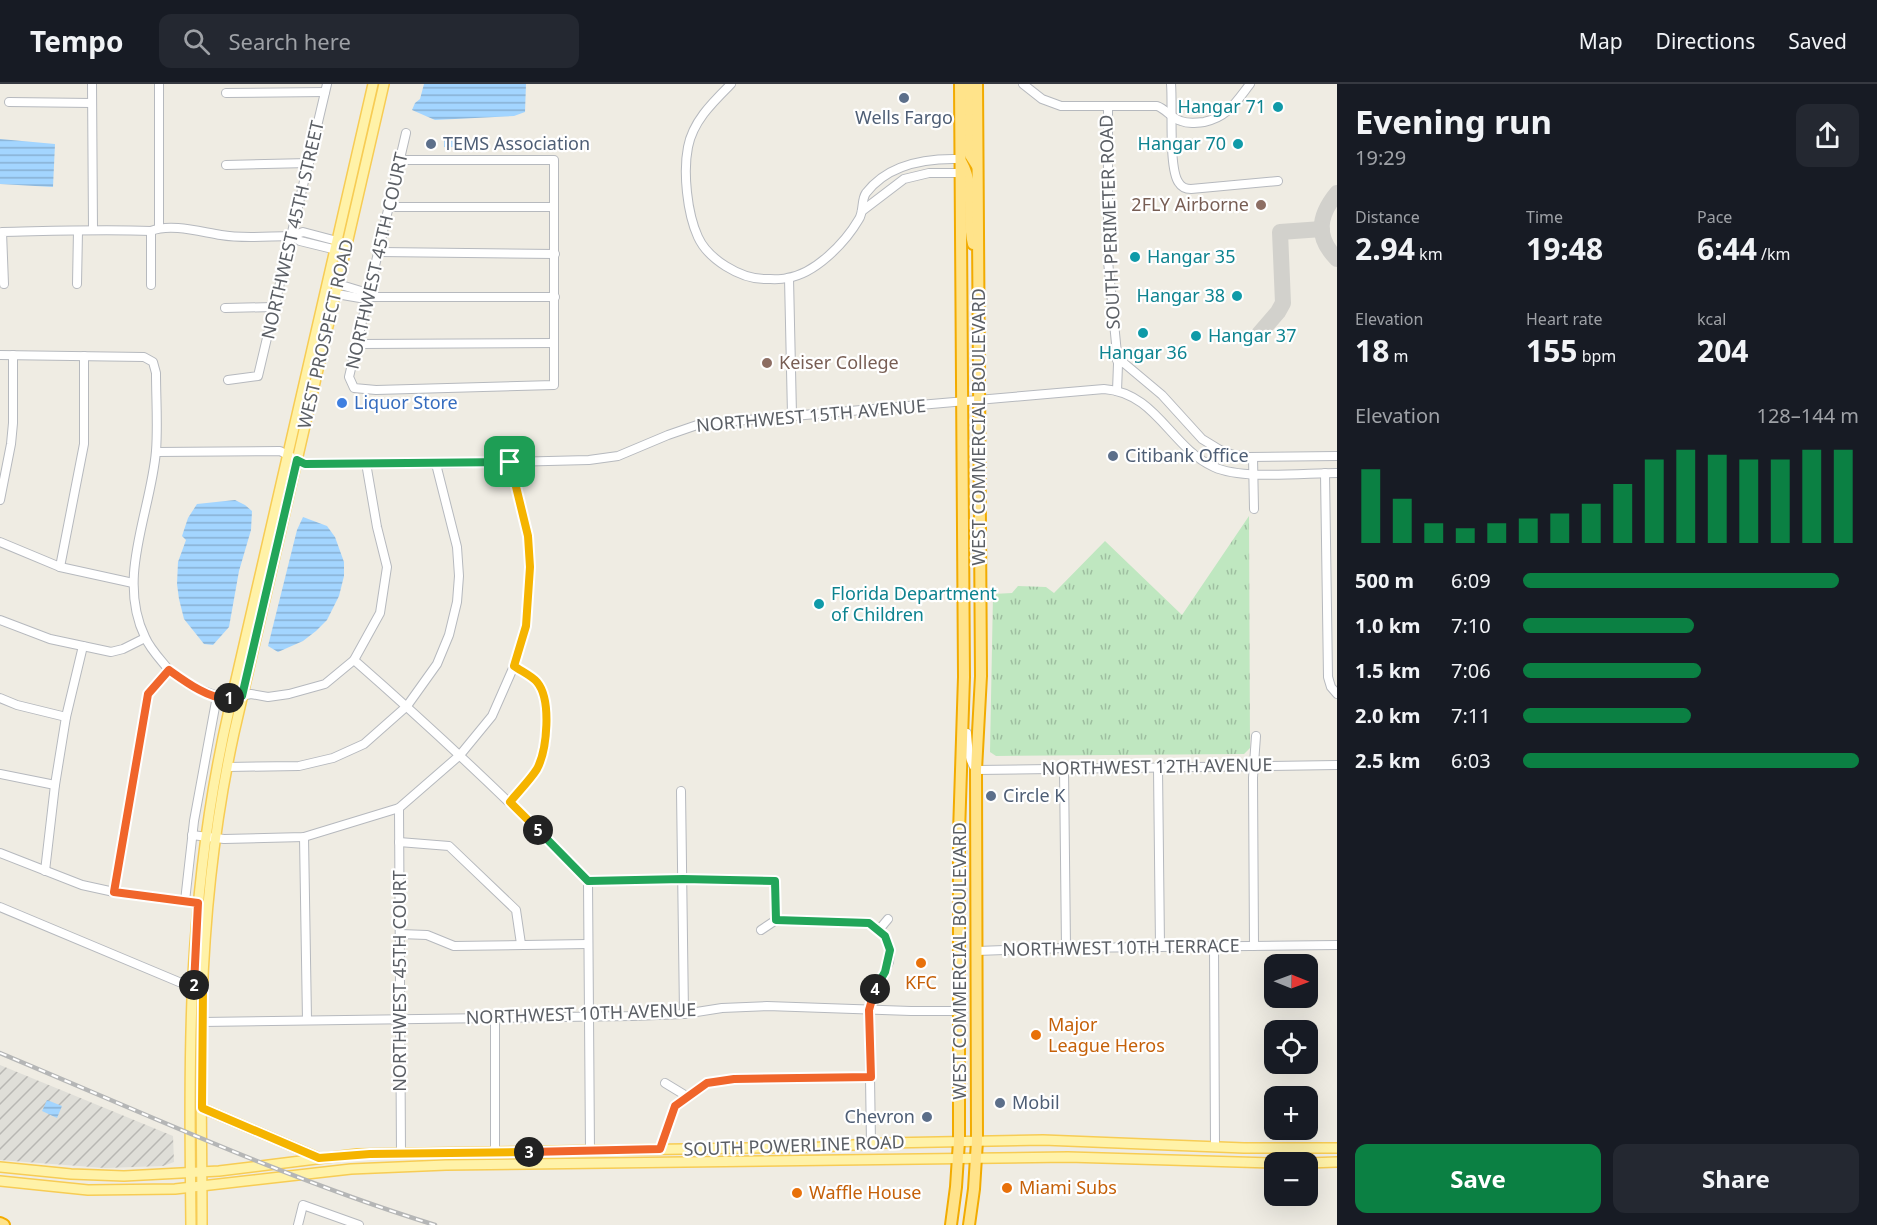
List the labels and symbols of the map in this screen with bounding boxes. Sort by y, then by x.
marker: Wells Fargo [897,91,911,105]
place label: Hangar 71 [1178,94,1266,118]
marker: Hangar 71 [1271,100,1285,114]
place label: Wells Fargo [855,105,953,129]
street label: SOUTH PERIMETER ROAD [1093,114,1125,330]
street label: NORTHWEST 45TH STREET [255,118,329,341]
place label: TEMS Association [443,131,590,155]
place label: Hangar 70 [1138,131,1226,155]
marker: TEMS Association [424,137,438,151]
marker: Hangar 70 [1231,137,1245,151]
street label: NORTHWEST 45TH COURT [339,150,413,371]
place label: 2FLY Airborne [1131,192,1249,216]
marker: 2FLY Airborne [1254,198,1268,212]
street label: WEST PROSPECT ROAD [292,237,359,431]
place label: Hangar 35 [1147,244,1235,268]
marker: Hangar 35 [1128,250,1142,264]
place label: Hangar 38 [1137,283,1225,307]
street label: WEST COMMERCIAL BOULEVARD [966,288,990,566]
marker: Hangar 38 [1230,289,1244,303]
place label: Hangar 37 [1208,323,1296,347]
marker: Hangar 36 [1136,326,1150,340]
marker: Hangar 37 [1189,329,1203,343]
place label: Hangar 36 [1099,340,1187,364]
place label: Keiser College [779,350,899,374]
marker: Keiser College [760,356,774,370]
place label: Liquor Store [354,390,458,414]
street label: NORTHWEST 15TH AVENUE [695,393,927,437]
marker: Liquor Store [335,396,349,410]
pin [484,436,535,487]
place label: Citibank Office [1125,443,1249,467]
marker: Citibank Office [1106,449,1120,463]
place label: Florida Department of Children [831,581,997,626]
marker: Florida Department of Children [812,597,826,611]
pin: 1 [214,683,244,713]
street label: NORTHWEST 12TH AVENUE [1041,752,1273,780]
place label: Circle K [1003,783,1066,807]
marker: Circle K [984,789,998,803]
pin: 5 [523,815,553,845]
street label: WEST COMMERCIAL BOULEVARD [947,822,971,1100]
street label: NORTHWEST 45TH COURT [387,870,411,1092]
street label: NORTHWEST 10TH TERRACE [1002,933,1240,961]
north arrow [1264,954,1318,1008]
marker: KFC [914,956,928,970]
pin: 2 [179,970,209,1000]
place label: KFC [905,970,937,994]
pin: 4 [860,974,890,1004]
street label: NORTHWEST 10TH AVENUE [465,997,697,1029]
place label: Major League Heros [1048,1012,1165,1057]
marker: Major League Heros [1029,1028,1043,1042]
place label: Mobil [1012,1090,1060,1114]
marker: Mobil [993,1096,1007,1110]
place label: Chevron [844,1104,915,1128]
marker: Chevron [920,1110,934,1124]
street label: SOUTH POWERLINE ROAD [683,1129,905,1161]
pin: 3 [514,1137,544,1167]
place label: Miami Subs [1019,1175,1117,1199]
place label: Waffle House [809,1180,921,1204]
marker: Miami Subs [1000,1181,1014,1195]
marker: Waffle House [790,1186,804,1200]

